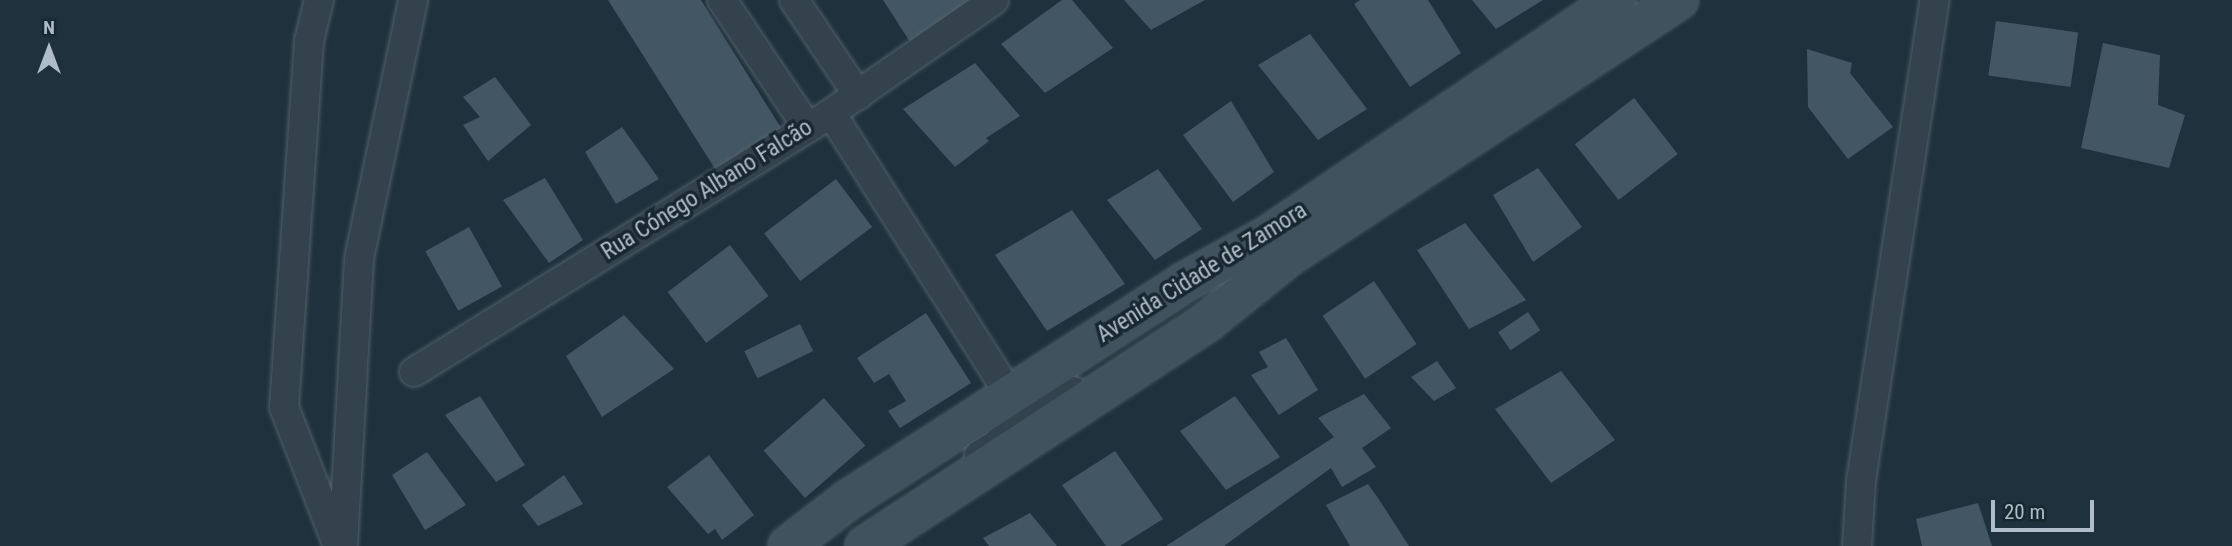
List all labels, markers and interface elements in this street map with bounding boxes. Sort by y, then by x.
north arrow [14,14,84,84]
text: N [43,16,55,39]
street label: Rua Cónego Albano Falcão [597,114,817,266]
street label: Avenida Cidade de Zamora [1092,197,1312,349]
scale bar [1994,486,2097,530]
text: 20 m [2004,500,2045,524]

